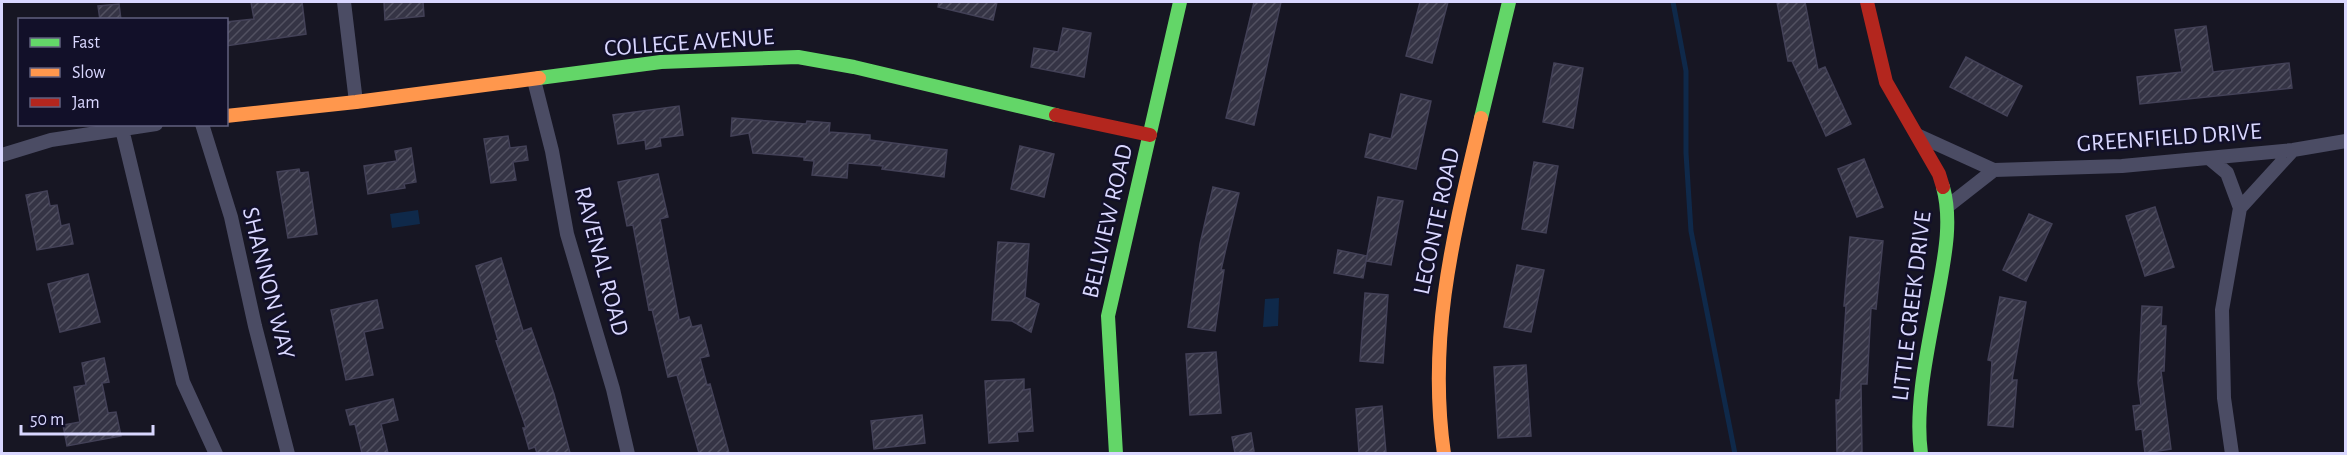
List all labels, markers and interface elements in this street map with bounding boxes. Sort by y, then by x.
legend [18,18,228,126]
street label: COLLEGE AVENUE [603,25,775,61]
text: Fast [72,34,100,52]
text: Slow [72,64,105,82]
text: Jam [72,94,100,112]
street label: GREENFIELD DRIVE [2076,120,2263,156]
street label: BELLVIEW ROAD [1079,142,1137,301]
street label: LECONTE ROAD [1410,146,1464,297]
street label: RAVENAL ROAD [570,184,632,338]
street label: SHANNON WAY [238,205,299,362]
street label: LITTLE CREEK DRIVE [1888,209,1936,402]
scale bar [21,398,153,436]
text: 50 m [30,411,64,429]

